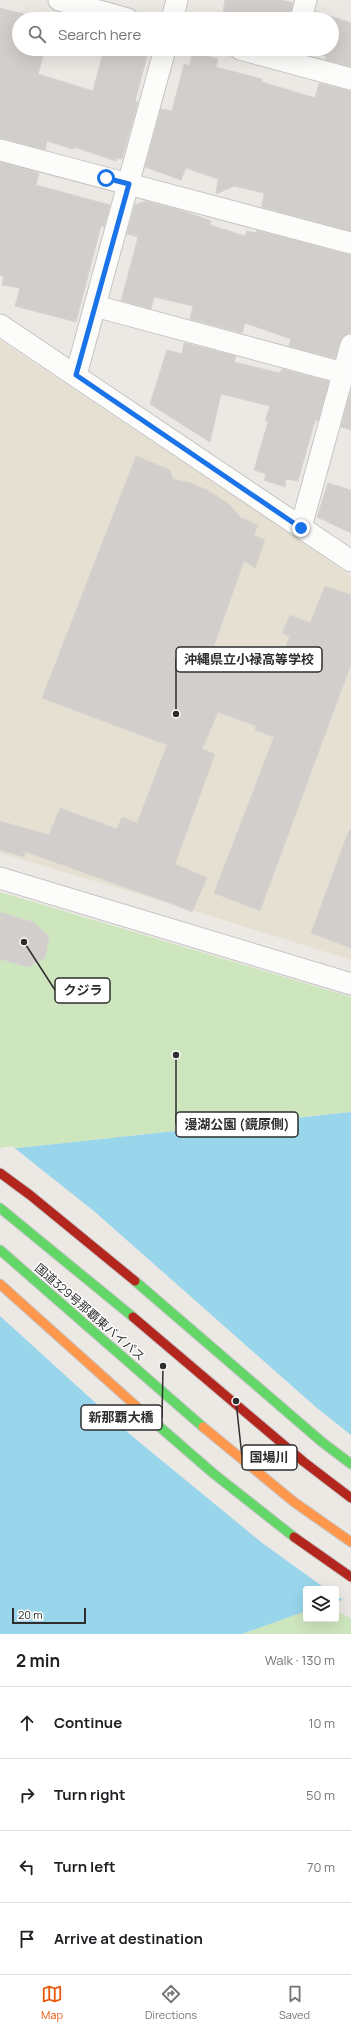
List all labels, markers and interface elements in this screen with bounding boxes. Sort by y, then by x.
search box [12,12,339,56]
icon: search [26,23,48,45]
text: Search here [58,24,141,45]
route start [97,169,115,187]
route end [292,519,310,537]
callout: 沖縄県立小禄高等学校 [176,647,322,672]
text: 沖縄県立小禄高等学校 [184,650,314,668]
callout: クジラ [55,978,110,1003]
text: クジラ [63,981,103,999]
callout: 漫湖公園 (鏡原側) [176,1112,298,1137]
text: 漫湖公園 (鏡原側) [184,1115,290,1133]
street label: 国道329号那覇東バイパス [31,1259,149,1365]
callout: 新那覇大橋 [81,1405,162,1430]
text: 新那覇大橋 [88,1408,154,1426]
callout: 国場川 [242,1445,297,1470]
text: 国場川 [249,1448,289,1466]
map controls [303,1586,339,1622]
button: layers [303,1586,339,1622]
scale bar [12,1606,86,1625]
text: 20 m [18,1607,43,1622]
text: 2 min [16,1649,60,1672]
text: Walk · 130 m [265,1651,335,1669]
icon: ahead [16,1712,38,1734]
text: Continue [54,1712,122,1733]
text: 10 m [308,1714,335,1732]
icon: right [16,1784,38,1806]
text: Turn right [54,1784,125,1805]
text: 50 m [306,1786,335,1804]
icon: left [16,1856,38,1878]
text: Turn left [54,1856,116,1877]
text: 70 m [307,1858,335,1876]
icon: arrive [16,1928,38,1950]
text: Arrive at destination [54,1928,203,1949]
tab: Map [41,1983,63,2022]
tab: Directions [145,1983,197,2022]
tab: Saved [279,1983,310,2022]

